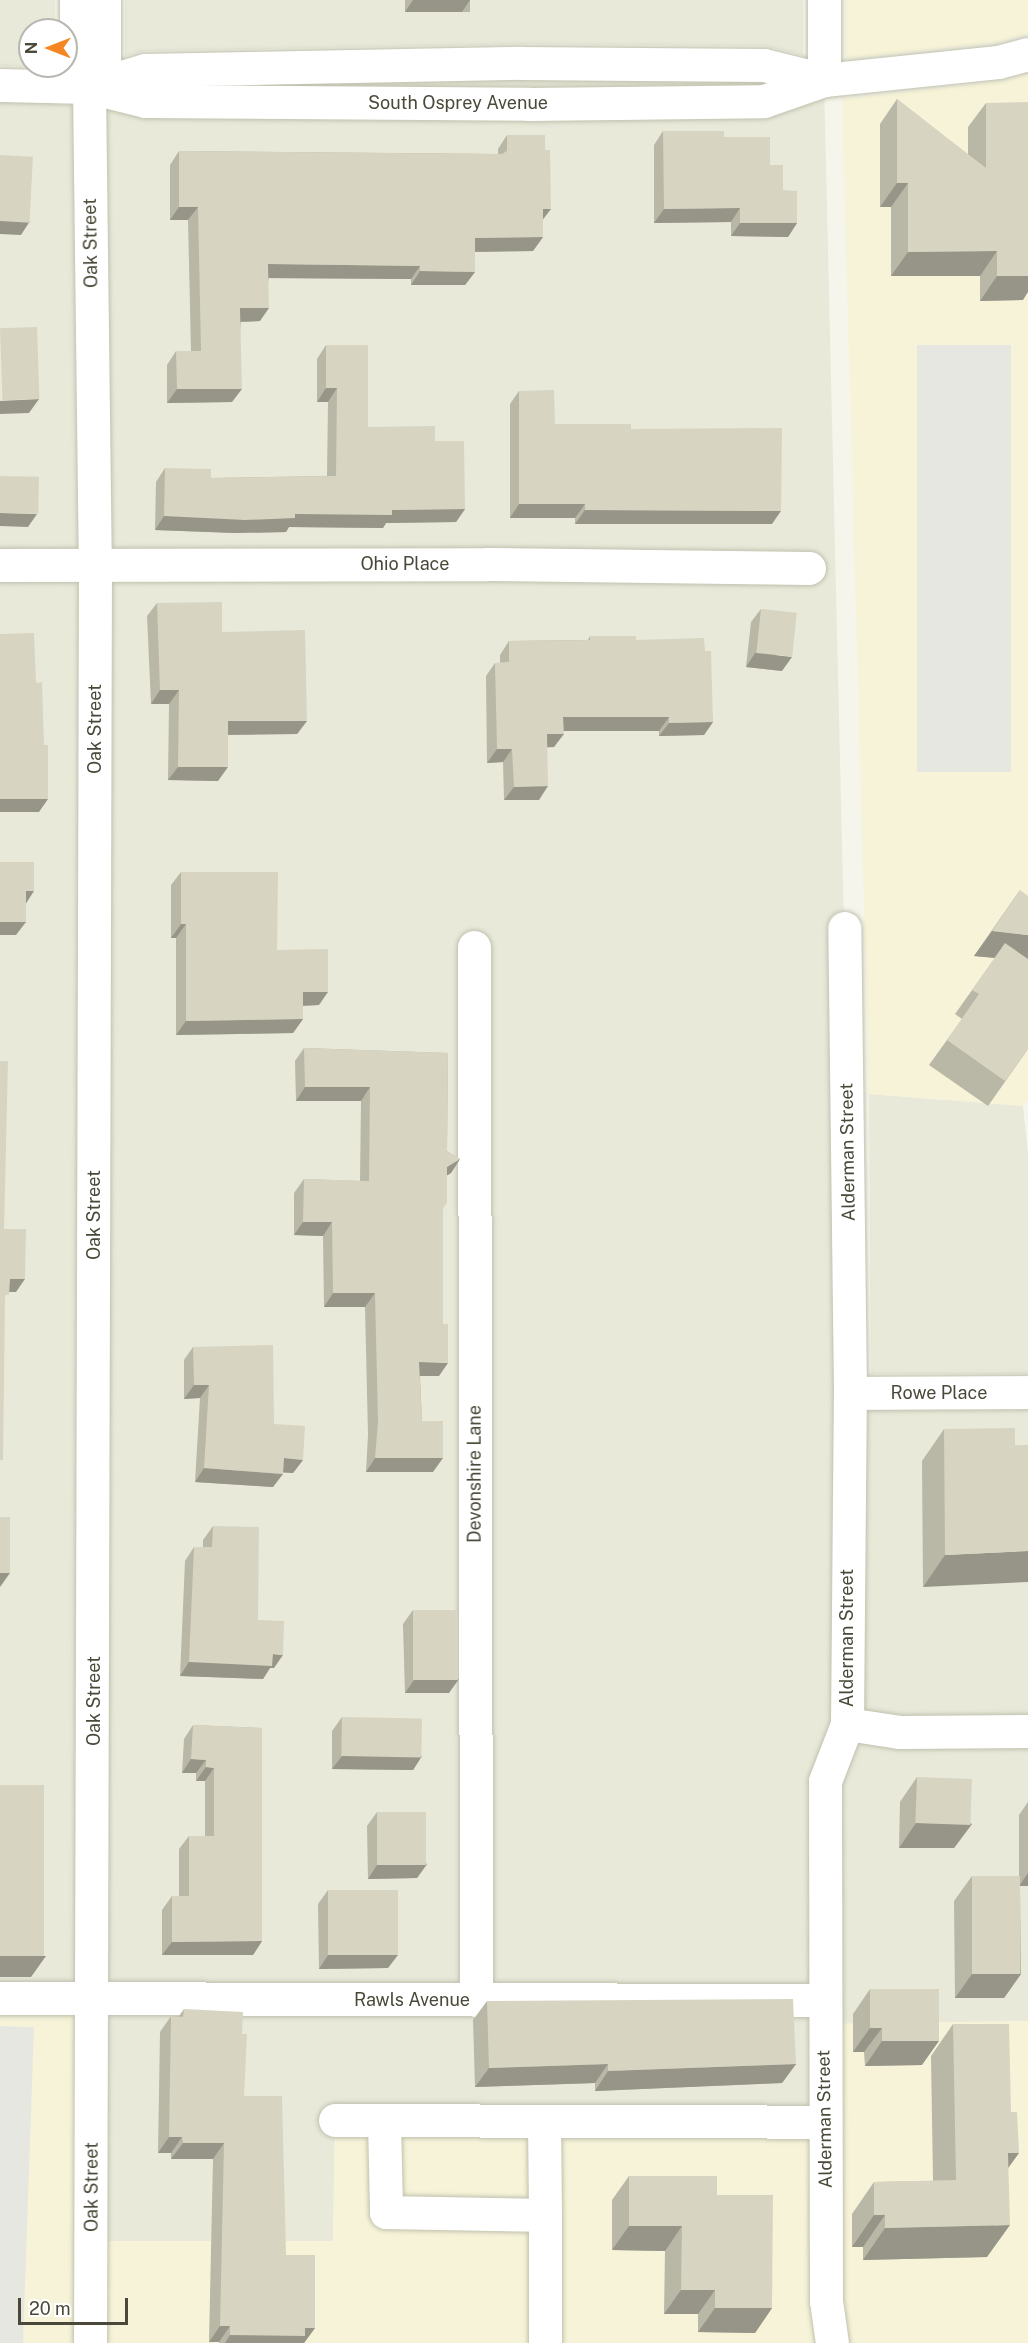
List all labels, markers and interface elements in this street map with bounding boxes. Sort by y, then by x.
north arrow [18,18,78,78]
text: N [22,42,41,54]
street label: South Osprey Avenue [368,92,548,114]
street label: Oak Street [79,198,103,288]
street label: Ohio Place [360,553,450,575]
street label: Oak Street [84,684,106,774]
street label: Alderman Street [836,1083,860,1221]
street label: Oak Street [83,1170,105,1260]
street label: Rowe Place [890,1382,988,1404]
street label: Devonshire Lane [464,1405,486,1543]
street label: Alderman Street [836,1569,858,1707]
street label: Oak Street [83,1656,105,1746]
street label: Rawls Avenue [354,1989,470,2011]
street label: Alderman Street [813,2050,837,2188]
street label: Oak Street [81,2142,103,2232]
scale bar [21,2286,130,2324]
text: 20 m [29,2298,71,2319]

